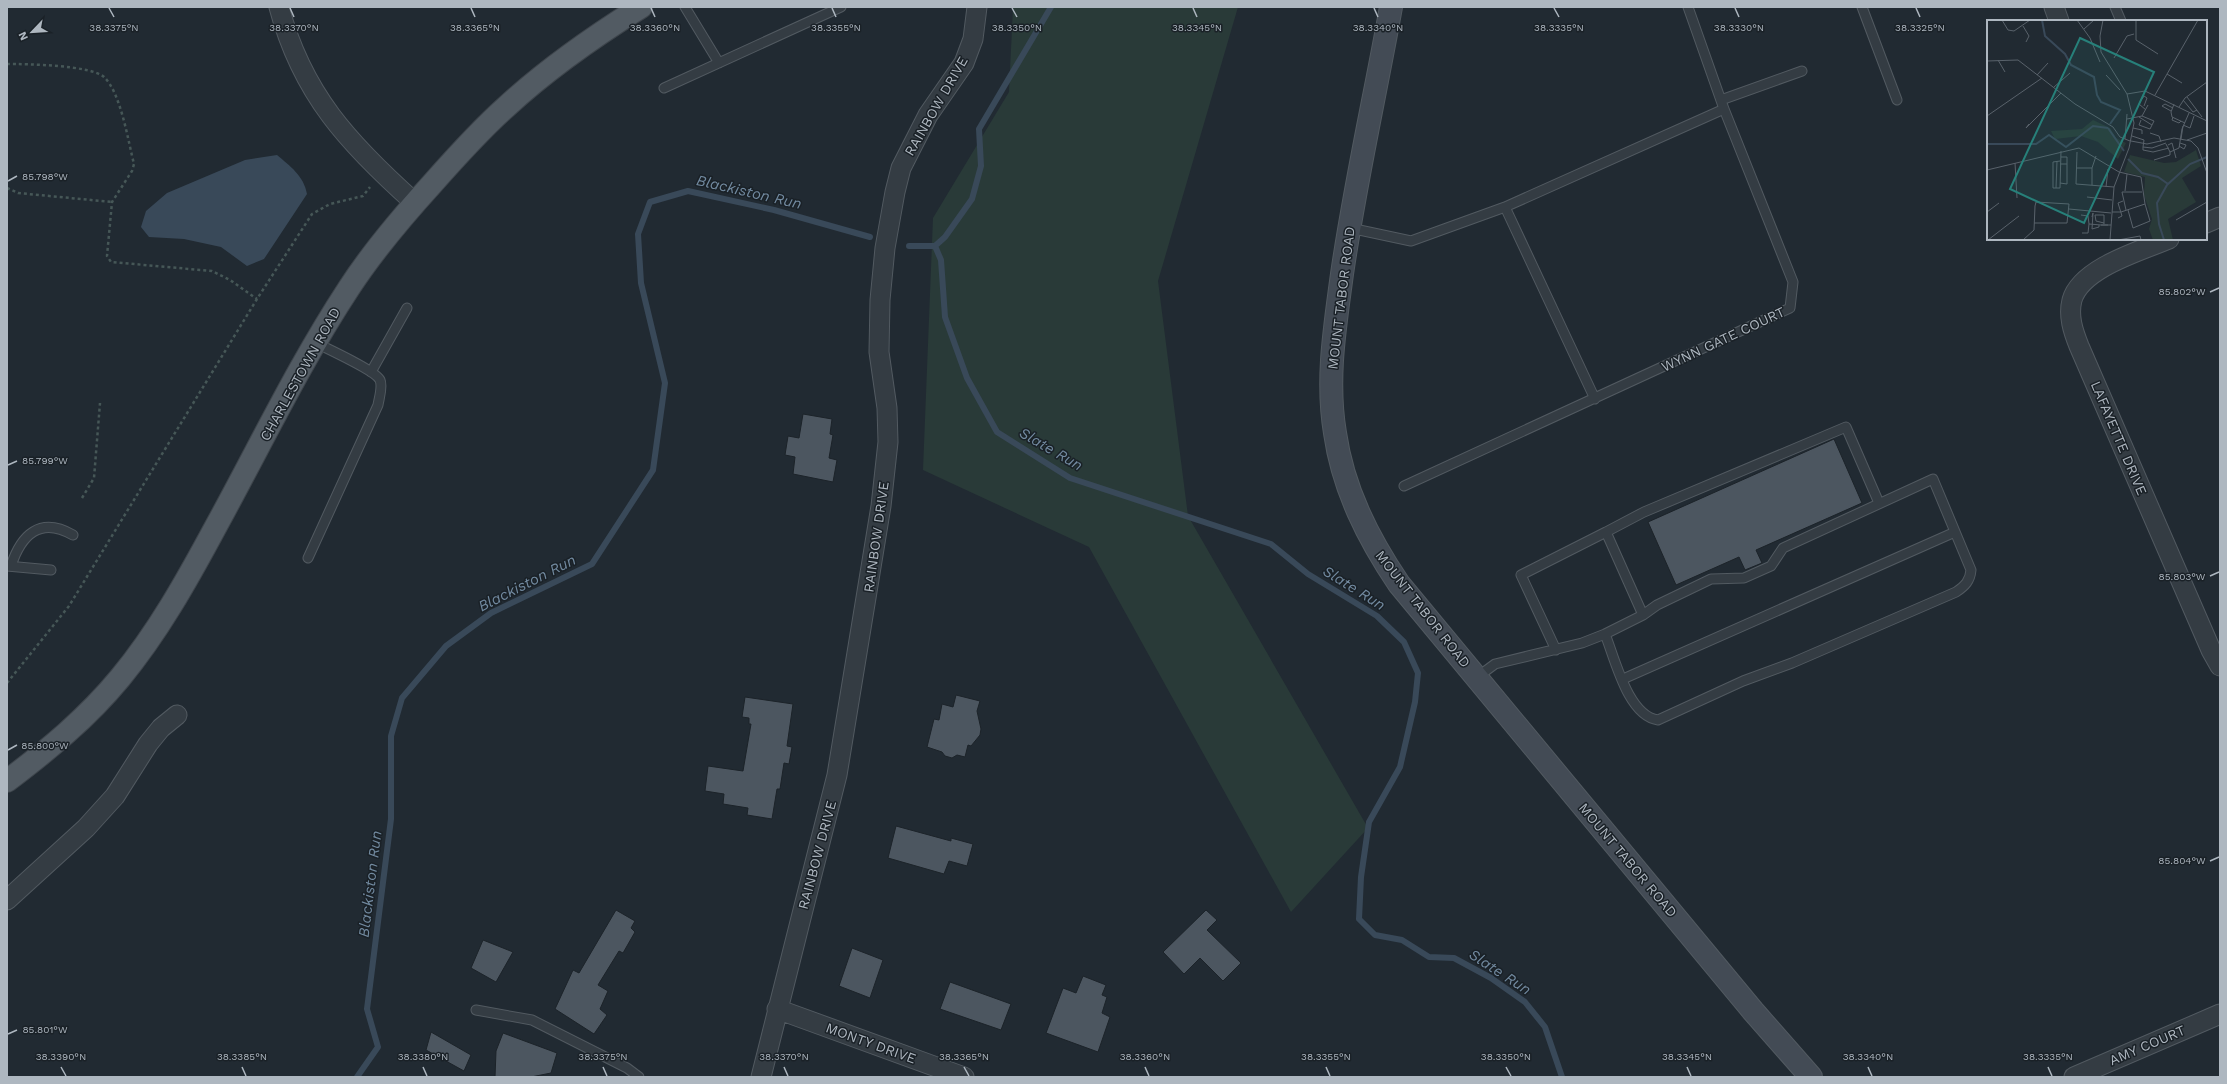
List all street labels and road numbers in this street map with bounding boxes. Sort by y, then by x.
street label: RAINBOW DRIVE [901,53,971,158]
street label: MOUNT TABOR ROAD [1324,226,1358,370]
street label: WYNN GATE COURT [1659,303,1788,375]
street label: CHARLESTOWN ROAD [257,305,343,443]
street label: LAFAYETTE DRIVE [2088,379,2150,497]
street label: RAINBOW DRIVE [860,480,892,594]
street label: MOUNT TABOR ROAD [1372,547,1474,671]
street label: RAINBOW DRIVE [795,799,839,911]
street label: MOUNT TABOR ROAD [1576,800,1680,920]
street label: MONTY DRIVE [824,1019,918,1067]
street label: AMY COURT [2107,1022,2188,1068]

